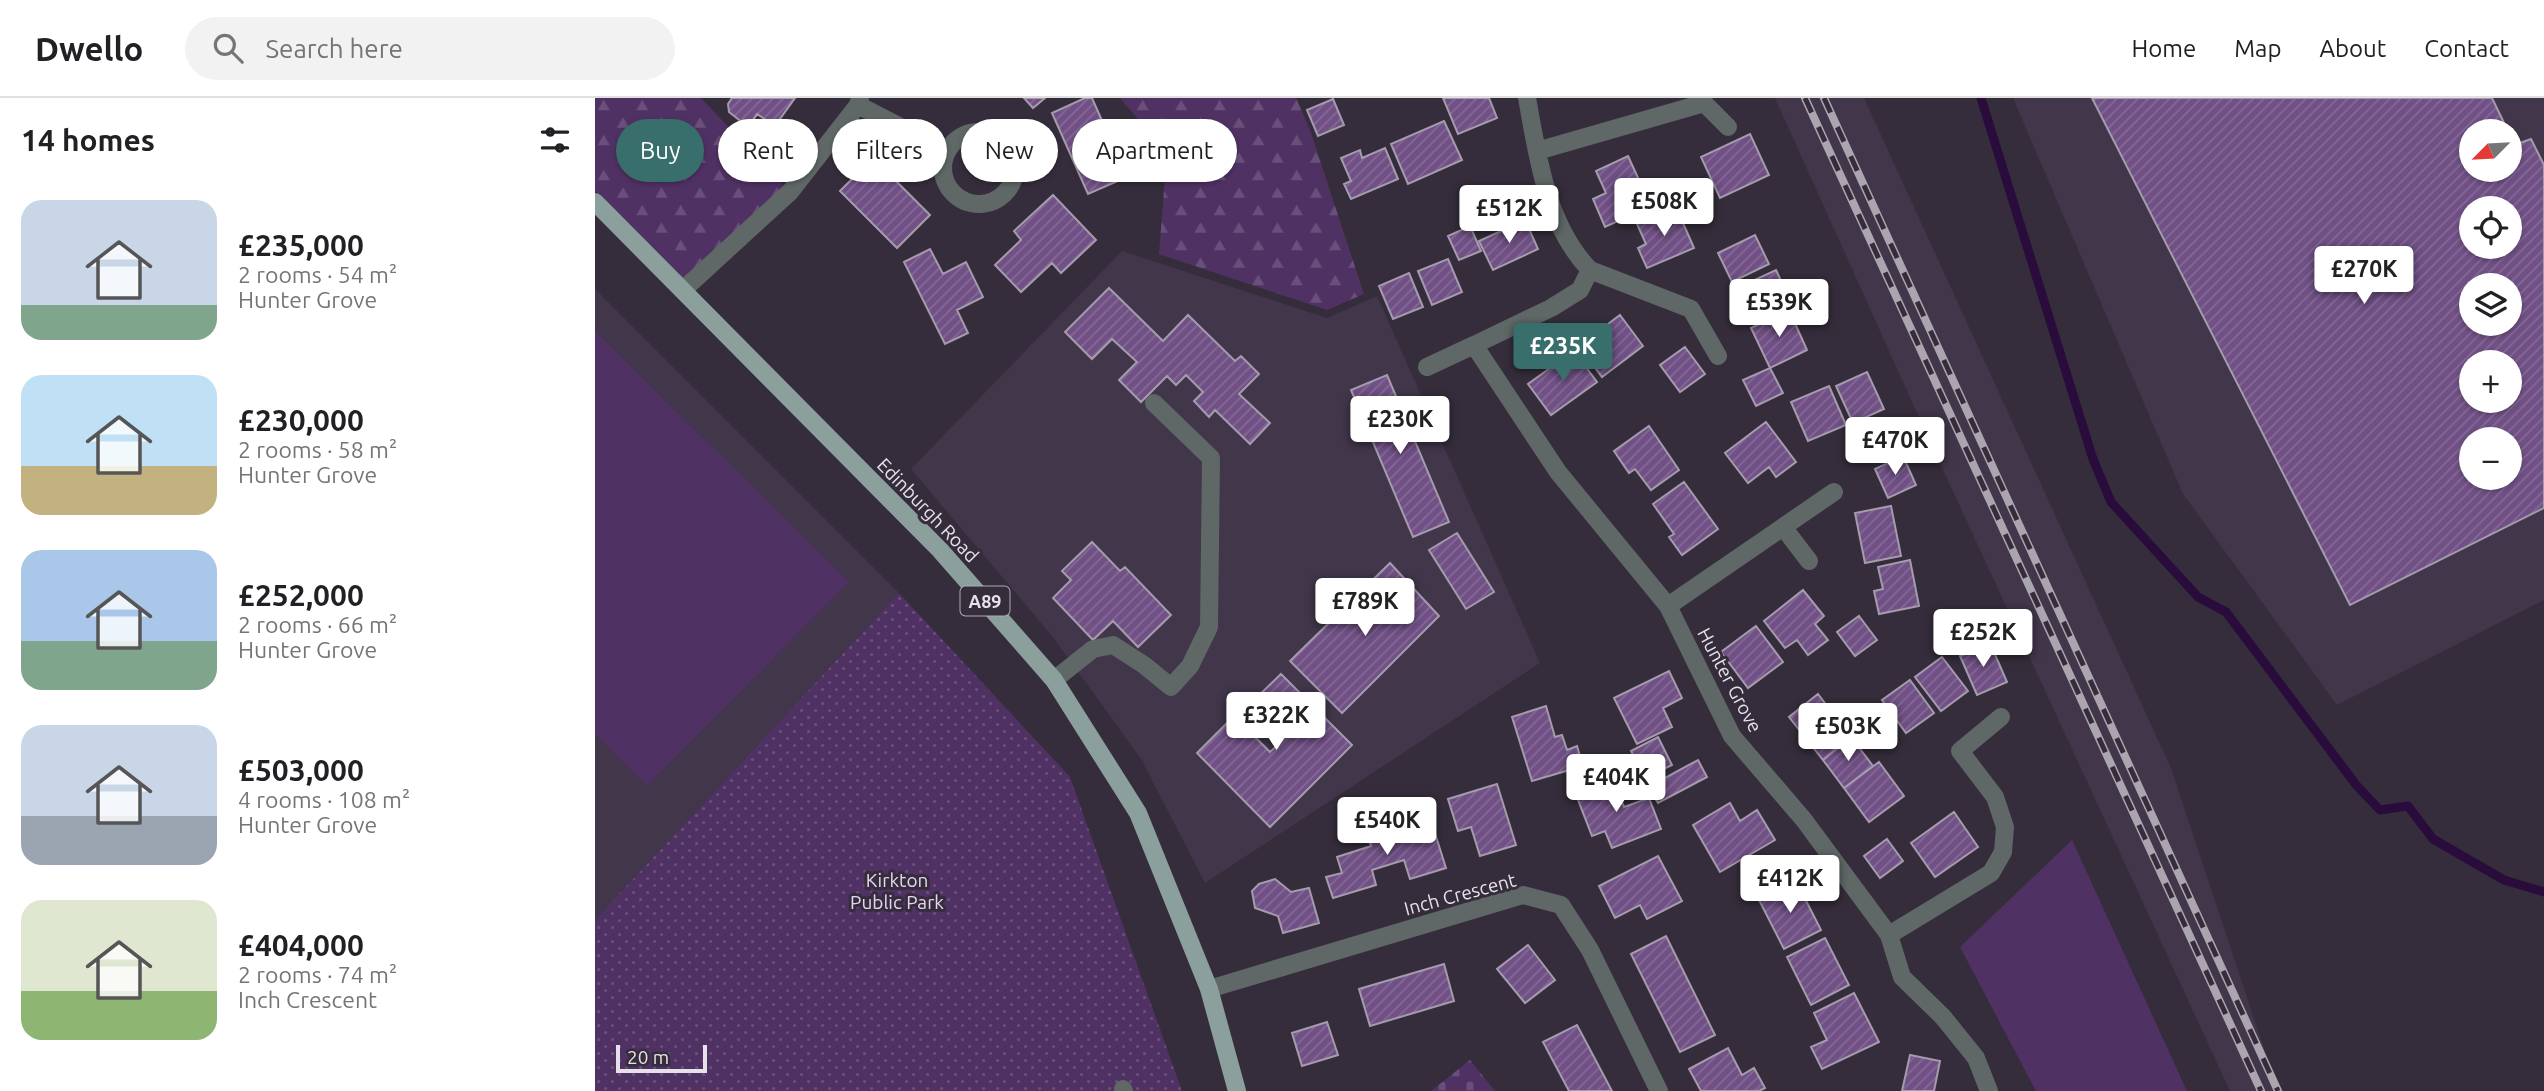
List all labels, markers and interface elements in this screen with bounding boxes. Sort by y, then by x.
search box [185,17,675,80]
icon: search [209,29,247,67]
text: Dwello [35,30,143,67]
text: Search here [265,34,403,63]
text: Home [2131,35,2196,62]
text: Map [2234,35,2281,62]
text: About [2319,35,2386,62]
text: Contact [2424,35,2509,62]
chip: Buy [616,119,704,182]
chip: Rent [718,119,818,182]
chip: Filters [832,119,947,182]
chip: New [961,119,1058,182]
chip: Apartment [1072,119,1237,182]
north arrow [2459,119,2522,182]
map controls [2459,119,2522,490]
icon: filters [536,121,574,159]
text: 14 homes [21,123,155,157]
pin: £508K [1615,178,1713,238]
pin: £512K [1460,186,1558,245]
text: £508K [1630,188,1698,213]
text: £512K [1475,195,1543,220]
button: locate [2459,196,2522,259]
icon: home [77,228,161,312]
text: £235,000 [238,228,364,262]
pin: £270K [2315,246,2413,306]
text: £270K [2330,256,2398,281]
text: 2 rooms · 54 m² [238,262,397,287]
button: layers [2459,273,2522,336]
pin: £539K [1730,280,1828,339]
text: Hunter Grove [238,287,377,312]
text: £539K [1745,289,1813,314]
pin: £235K [1514,324,1612,383]
text: £235K [1529,333,1597,358]
button: + [2459,350,2522,413]
pin: £230K [1351,396,1449,456]
icon: home [77,403,161,487]
text: £230,000 [238,403,364,437]
text: £230K [1366,406,1434,431]
pin: £470K [1846,418,1944,477]
text: £470K [1861,427,1929,452]
button: − [2459,427,2522,490]
text: 2 rooms · 58 m² [238,437,397,462]
street label: Edinburgh Road [873,453,983,567]
text: Hunter Grove [238,462,377,487]
icon: home [77,578,161,662]
text: £252,000 [238,578,364,612]
pin: £789K [1316,578,1414,638]
road number: A89 [961,587,1009,616]
text: £789K [1331,588,1399,613]
pin: £252K [1934,610,2032,669]
text: 2 rooms · 66 m² [238,612,397,637]
text: £252K [1949,619,2017,644]
street label: Hunter Grove [1693,624,1767,736]
text: Hunter Grove [238,637,377,662]
pin: £322K [1227,692,1325,752]
text: £322K [1242,702,1310,727]
pin: £503K [1799,704,1897,763]
text: £503K [1814,713,1882,738]
icon: home [77,753,161,837]
text: £503,000 [238,753,364,787]
pin: £404K [1567,754,1665,814]
text: £404K [1582,764,1650,789]
text: 4 rooms · 108 m² [238,787,410,812]
pin: £540K [1338,798,1436,857]
text: £540K [1353,807,1421,832]
text: Hunter Grove [238,812,377,837]
pin: £412K [1741,856,1839,915]
text: £412K [1756,865,1824,890]
street label: Inch Crescent [1402,868,1519,919]
park label: Kirkton Public Park [850,869,944,913]
icon: home [77,928,161,1012]
text: £404,000 [238,928,364,962]
text: 2 rooms · 74 m² [238,962,397,987]
text: Inch Crescent [238,987,377,1012]
scale bar [616,1042,707,1074]
text: 20 m [627,1046,669,1068]

